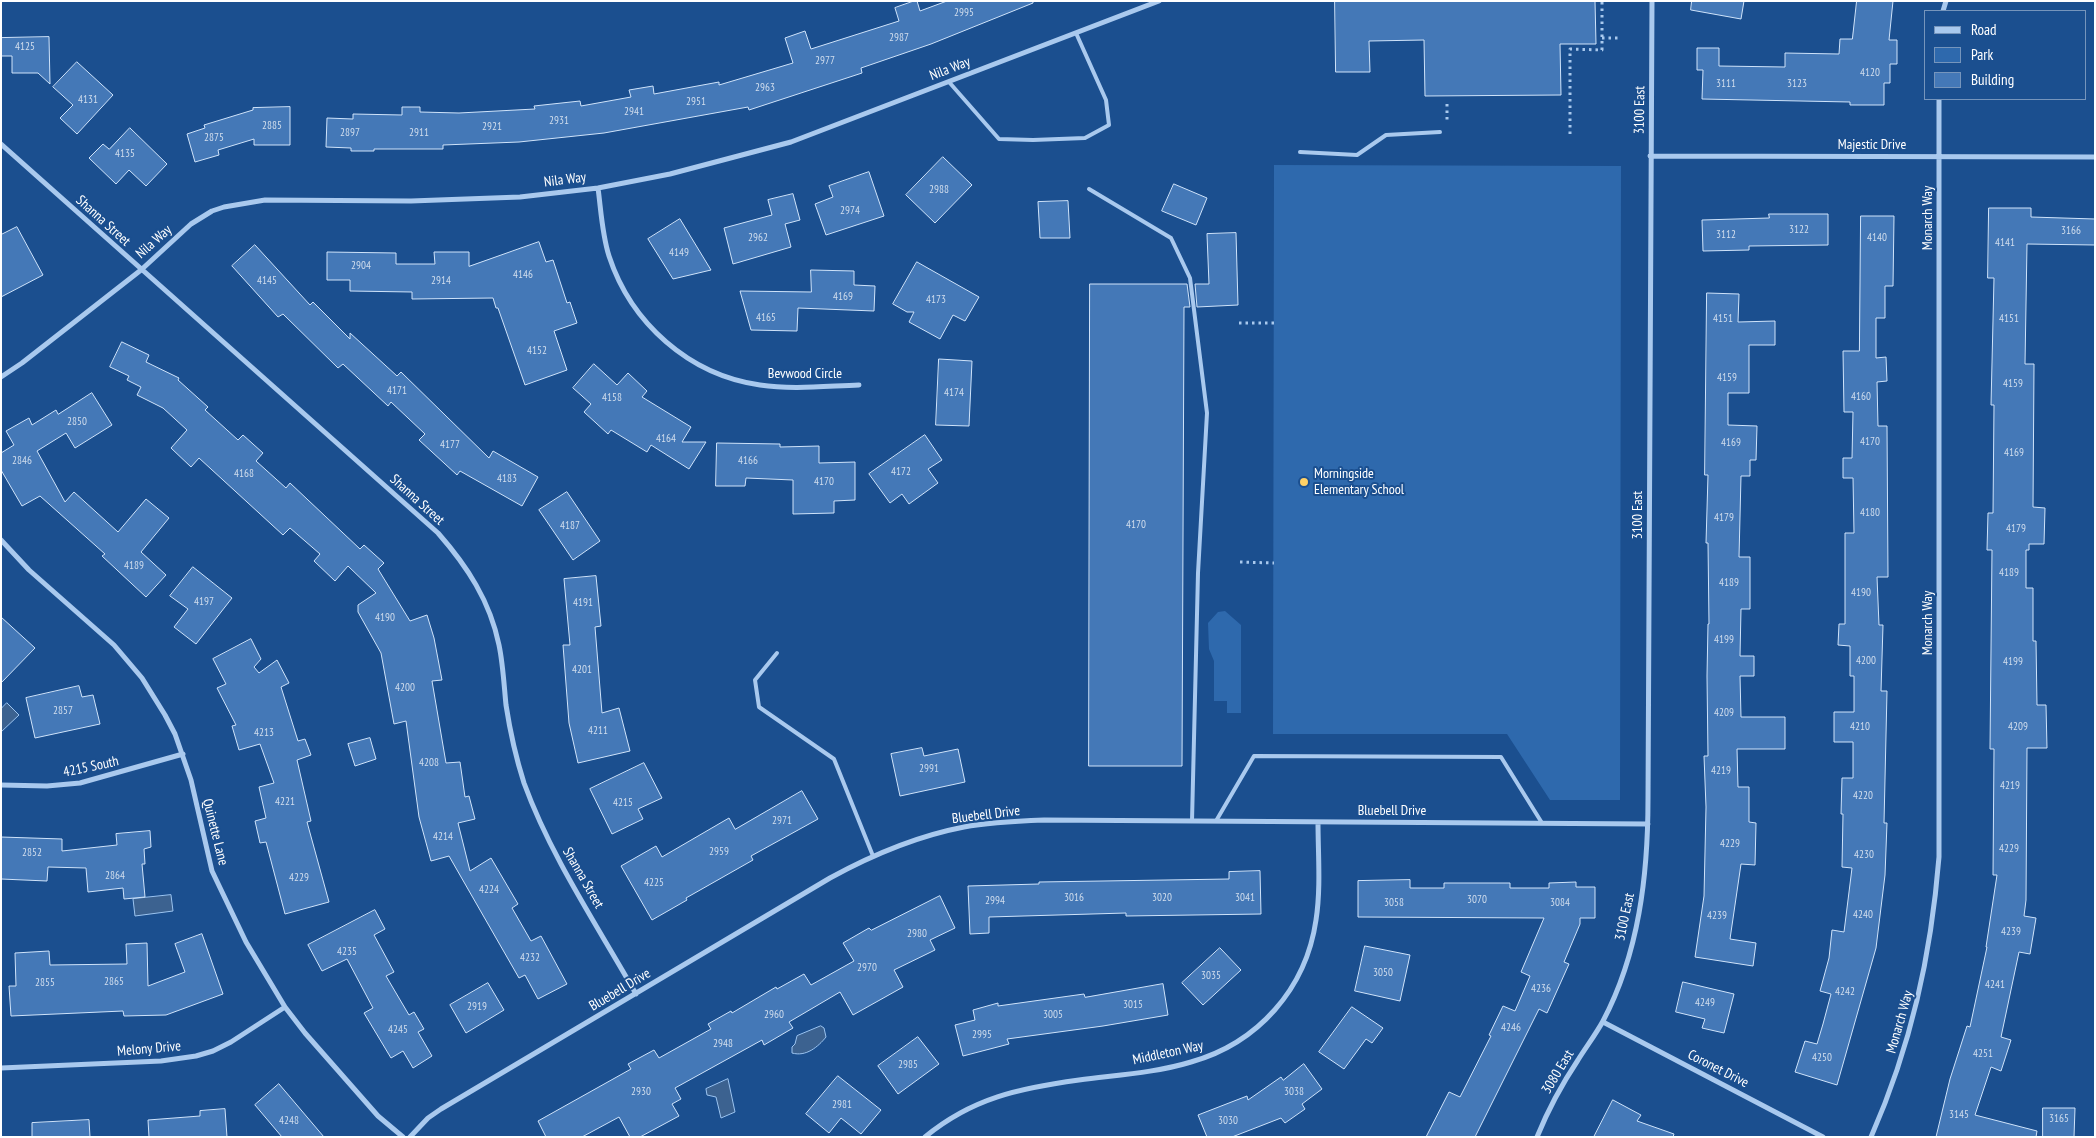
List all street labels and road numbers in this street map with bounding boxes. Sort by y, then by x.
street label: Nila Way [927,54,973,84]
street label: 3100 East [1631,86,1649,134]
street label: Majestic Drive [1838,137,1906,153]
street label: Nila Way [543,169,587,191]
street label: Monarch Way [1920,186,1936,250]
street label: Shanna Street [72,192,134,250]
street label: Nila Way [133,222,175,262]
street label: Bevwood Circle [768,366,842,382]
street label: Shanna Street [386,471,448,529]
street label: 3100 East [1630,491,1646,539]
street label: Monarch Way [1920,591,1936,655]
street label: 4215 South [62,753,120,781]
street label: Quinette Lane [199,797,231,867]
street label: Bluebell Drive [951,802,1021,828]
street label: Bluebell Drive [1358,803,1426,819]
street label: Shanna Street [559,845,607,911]
street label: 3100 East [1612,892,1638,942]
street label: Bluebell Drive [586,965,654,1015]
street label: Monarch Way [1883,989,1917,1055]
street label: Middleton Way [1131,1037,1205,1069]
street label: Melony Drive [116,1038,182,1060]
street label: 3080 East [1538,1047,1578,1097]
street label: Coronet Drive [1685,1047,1751,1091]

